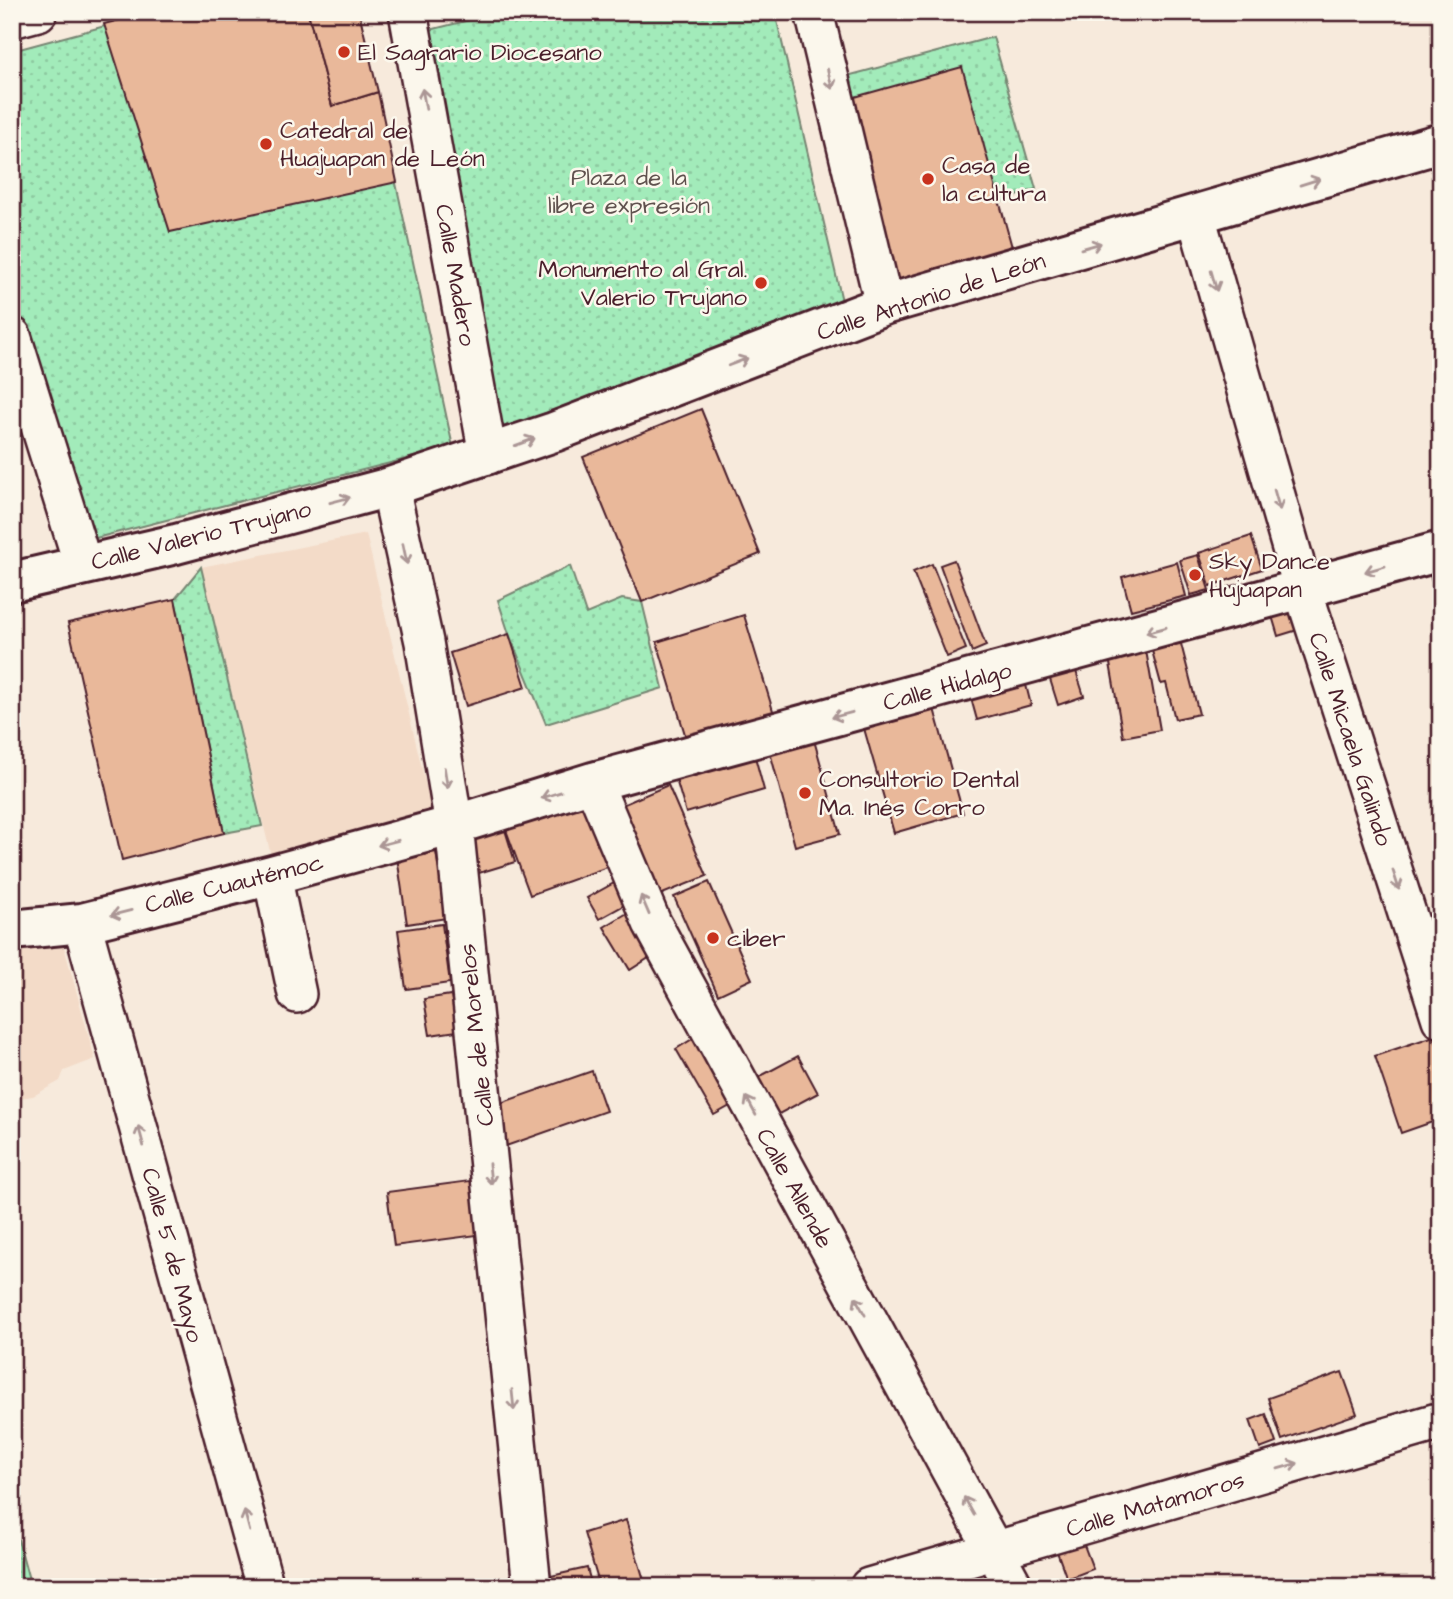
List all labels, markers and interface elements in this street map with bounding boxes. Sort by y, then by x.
place label: El Sagrario Diocesano [358,36,602,71]
marker: El Sagrario Diocesano [336,44,352,60]
one-way arrow [824,67,837,90]
one-way arrow [417,88,430,111]
place label: Catedral de Huajuapan de León [280,114,485,176]
marker: Catedral de Huajuapan de León [258,136,274,152]
place label: Casa de la cultura [942,149,1046,211]
park label: Plaza de la libre expresión [548,161,710,223]
marker: Casa de la cultura [920,171,936,187]
one-way arrow [1298,174,1320,187]
street label: Calle Madero [426,202,484,349]
one-way arrow [1080,238,1102,251]
street label: Calle Antonio de León [813,244,1050,350]
place label: Monumento al Gral. Valerio Trujano [538,253,748,315]
one-way arrow [1209,270,1222,292]
marker: Monumento al Gral. Valerio Trujano [753,275,769,291]
one-way arrow [726,354,748,367]
one-way arrow [513,435,535,447]
one-way arrow [1272,489,1285,511]
street label: Calle Valerio Trujano [88,492,315,580]
one-way arrow [329,493,351,506]
one-way arrow [398,542,412,565]
place label: Sky Dance Hujuapan [1209,545,1330,607]
one-way arrow [1364,564,1386,577]
marker: Sky Dance Hujuapan [1187,567,1203,583]
one-way arrow [1145,624,1167,637]
street label: Calle Micaela Galindo [1299,628,1401,851]
street label: Calle Hidalgo [879,653,1016,721]
one-way arrow [831,709,853,722]
place label: Consultorio Dental Ma. Inés Corro [819,763,1019,825]
one-way arrow [440,766,453,788]
marker: Consultorio Dental Ma. Inés Corro [797,785,813,801]
one-way arrow [541,790,563,802]
one-way arrow [378,837,400,850]
street label: Calle Cuautémoc [141,845,327,923]
one-way arrow [1391,869,1404,891]
one-way arrow [637,895,650,916]
one-way arrow [110,907,133,920]
place label: ciber [727,922,786,956]
marker: ciber [705,930,721,946]
street label: Calle de Morelos [451,942,503,1128]
one-way arrow [743,1096,757,1117]
street label: Calle Allende [747,1122,841,1255]
one-way arrow [134,1125,147,1148]
one-way arrow [483,1162,496,1185]
street label: Calle 5 de Mayo [131,1164,212,1347]
one-way arrow [852,1296,866,1317]
one-way arrow [506,1389,519,1411]
one-way arrow [1276,1458,1298,1471]
street label: Calle Matamoros [1062,1463,1249,1547]
one-way arrow [962,1496,976,1516]
one-way arrow [240,1510,253,1533]

